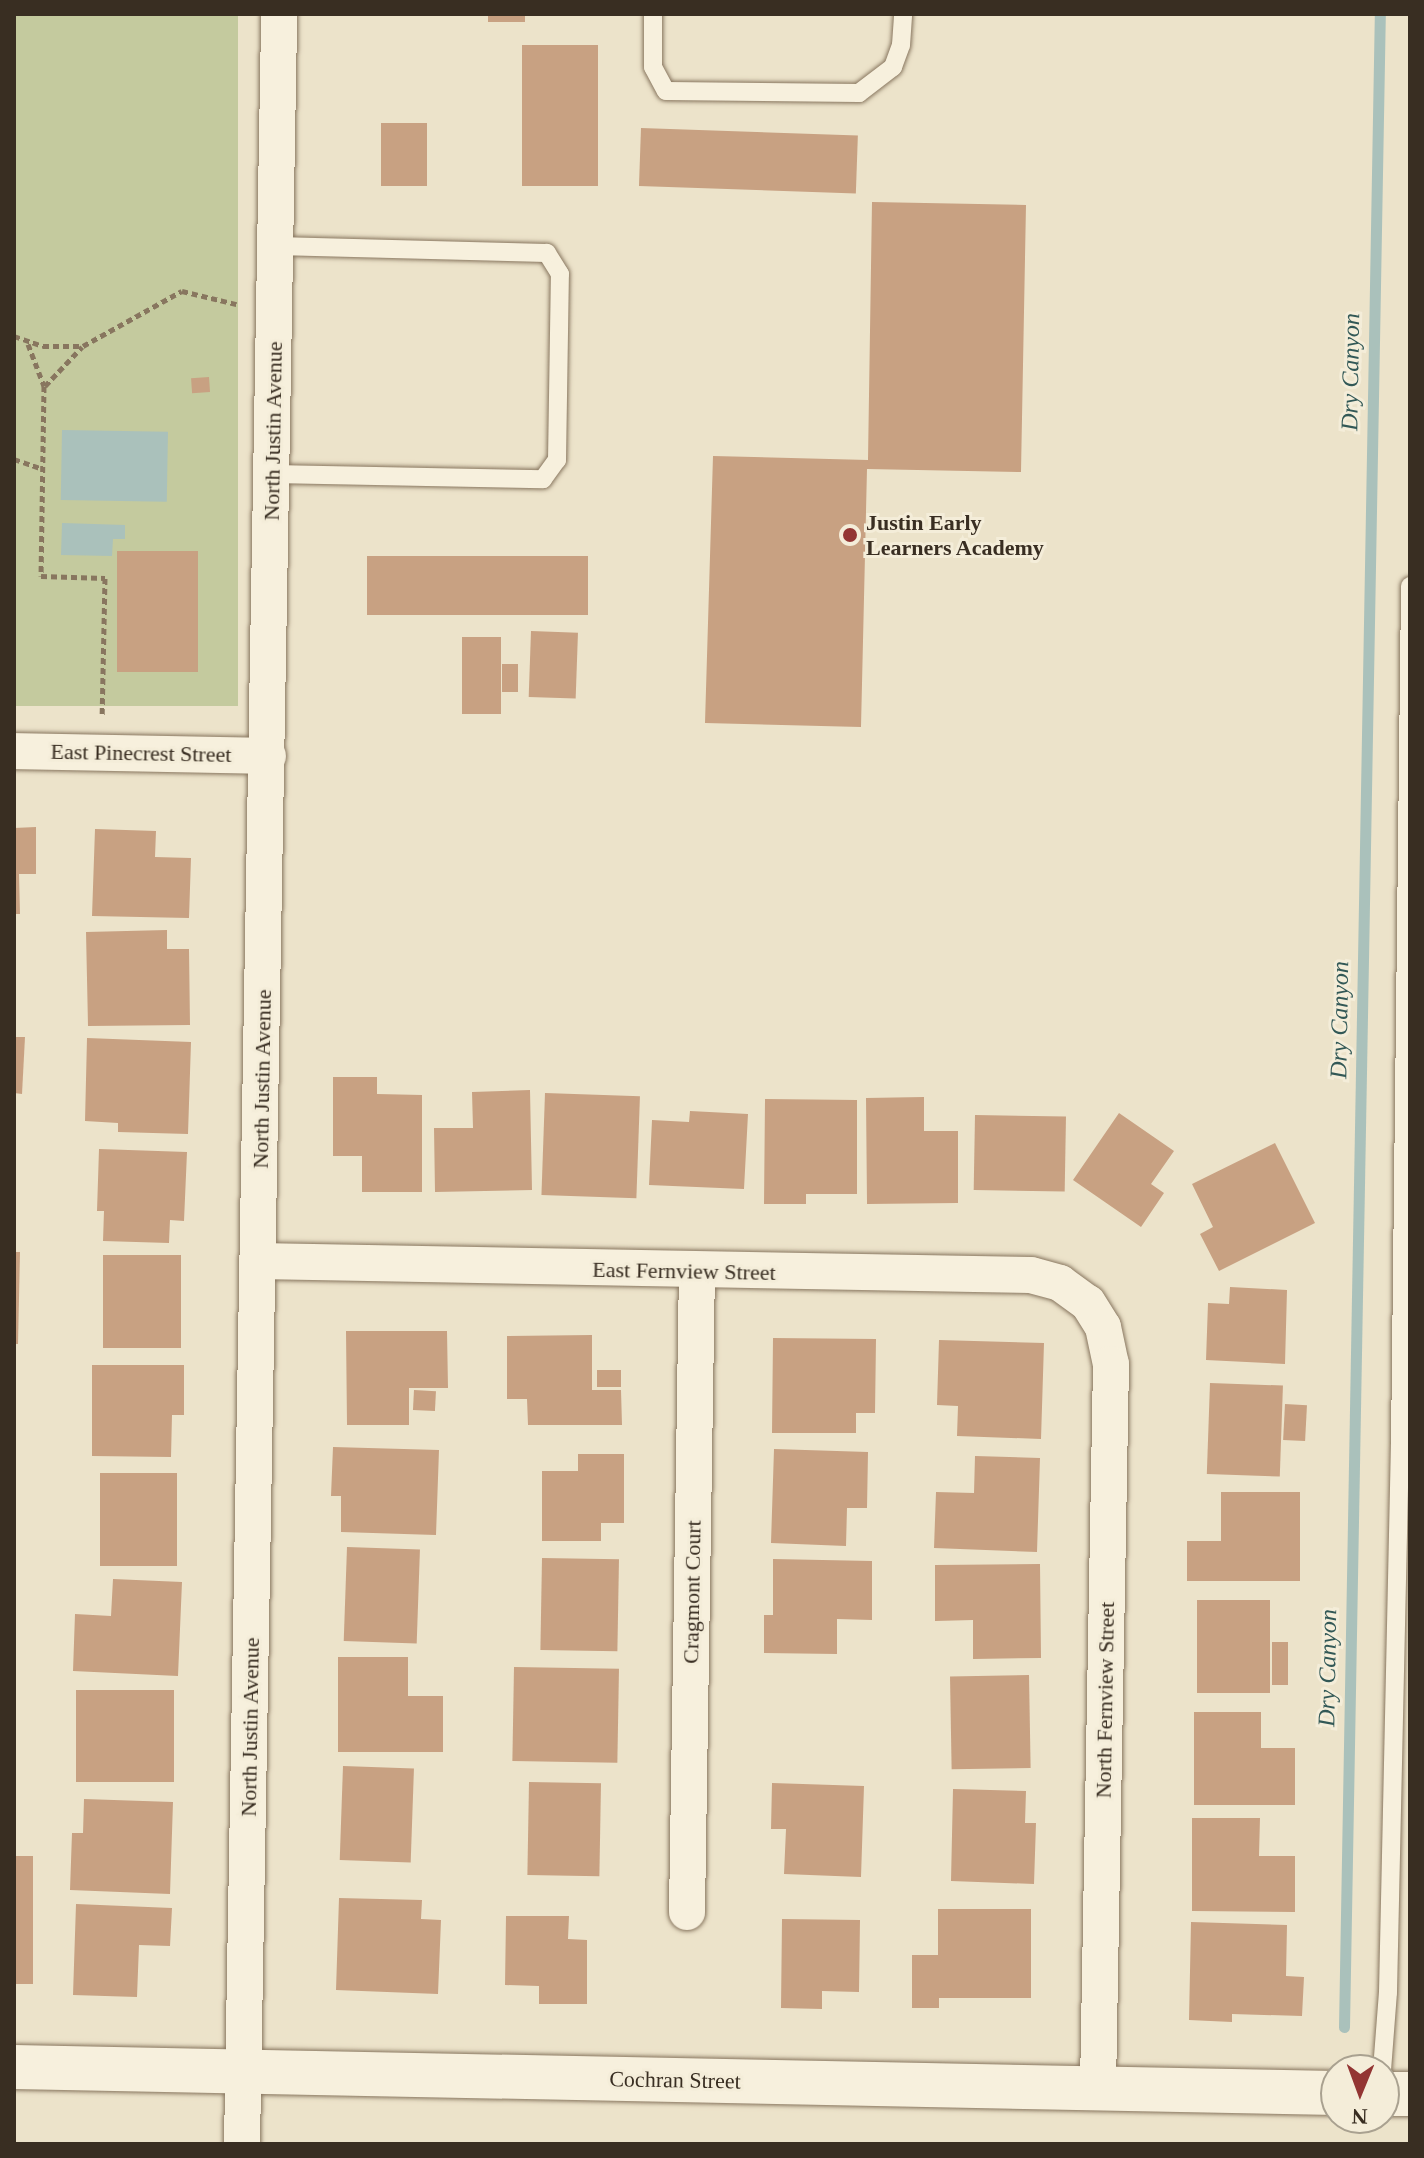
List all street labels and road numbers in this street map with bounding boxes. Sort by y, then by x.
street label: North Justin Avenue [258,341,288,521]
street label: East Pinecrest Street [50,738,232,768]
street label: North Justin Avenue [247,989,277,1169]
street label: East Fernview Street [592,1256,776,1286]
street label: Cragmont Court [678,1520,706,1664]
street label: North Fernview Street [1090,1601,1120,1799]
street label: North Justin Avenue [235,1637,265,1817]
street label: Cochran Street [609,2066,741,2094]

